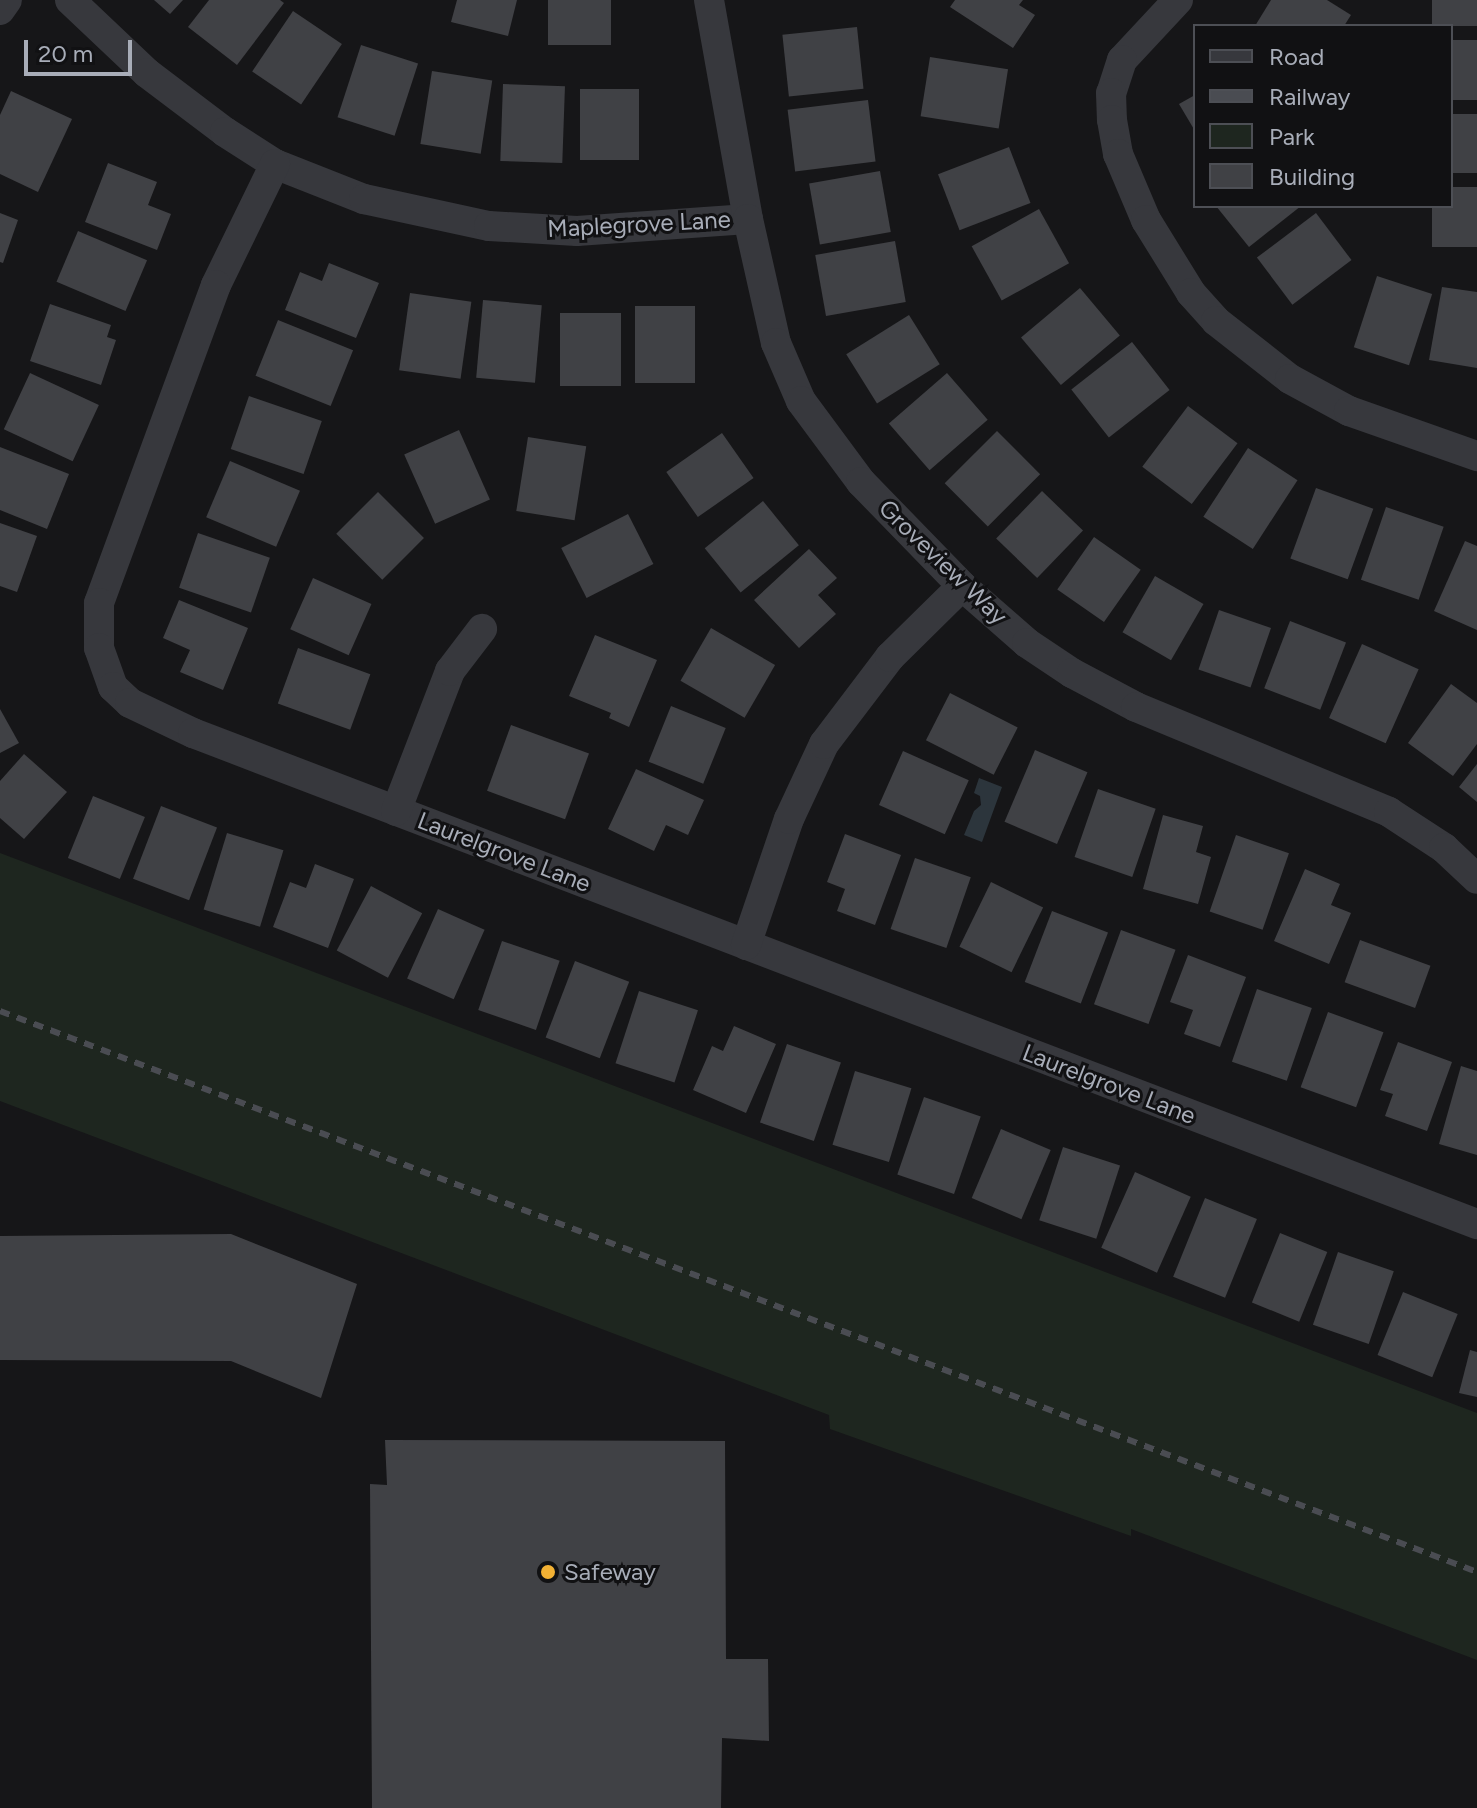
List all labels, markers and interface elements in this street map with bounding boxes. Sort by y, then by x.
scale bar [28,24,136,74]
legend [1193,24,1453,208]
text: 20 m [38,39,93,68]
text: Road [1269,42,1324,71]
text: Railway [1269,82,1350,111]
text: Park [1269,122,1315,151]
text: Building [1269,162,1355,191]
street label: Maplegrove Lane [547,205,731,243]
street label: Groveview Way [873,494,1013,630]
street label: Laurelgrove Lane [413,806,595,898]
street label: Laurelgrove Lane [1018,1038,1200,1130]
place label: Safeway [564,1558,656,1586]
marker: Safeway [539,1563,557,1581]

